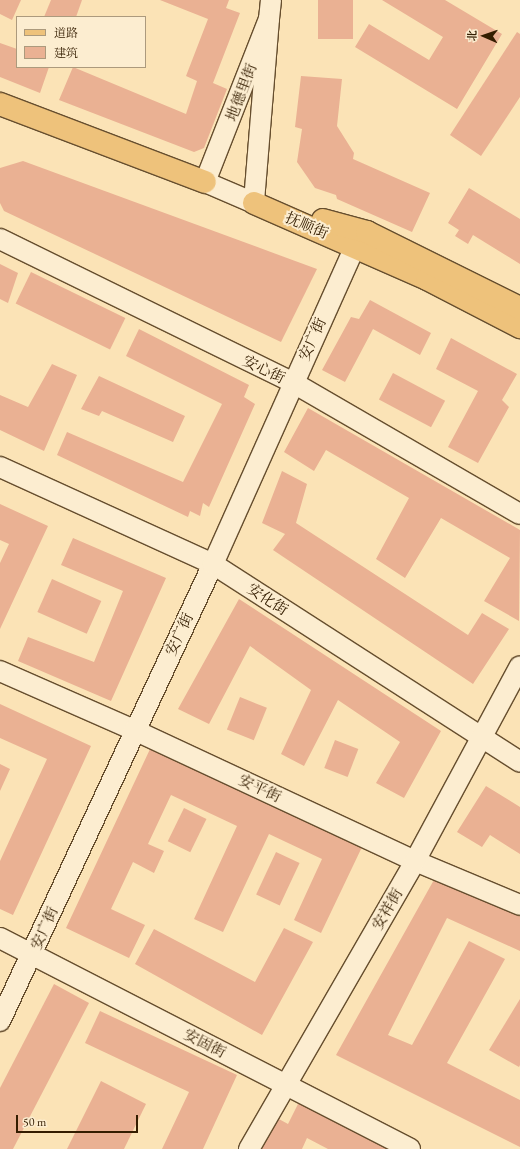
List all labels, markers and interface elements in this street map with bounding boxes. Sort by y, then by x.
legend [16,16,146,68]
north arrow [464,16,504,56]
text: 道路 [54,25,78,41]
text: 北 [465,30,479,41]
text: 建筑 [54,45,78,61]
street label: 地德里街 [222,61,260,123]
street label: 抚顺街 [283,208,331,242]
street label: 安广街 [295,315,329,363]
street label: 安心街 [240,351,288,387]
street label: 安化街 [244,579,292,619]
street label: 安广街 [161,610,197,658]
street label: 安平街 [236,770,284,806]
street label: 安祥街 [368,885,406,933]
street label: 安广街 [27,904,61,952]
street label: 安固街 [181,1025,229,1061]
scale bar [18,1107,140,1133]
text: 50 m [23,1114,46,1130]

